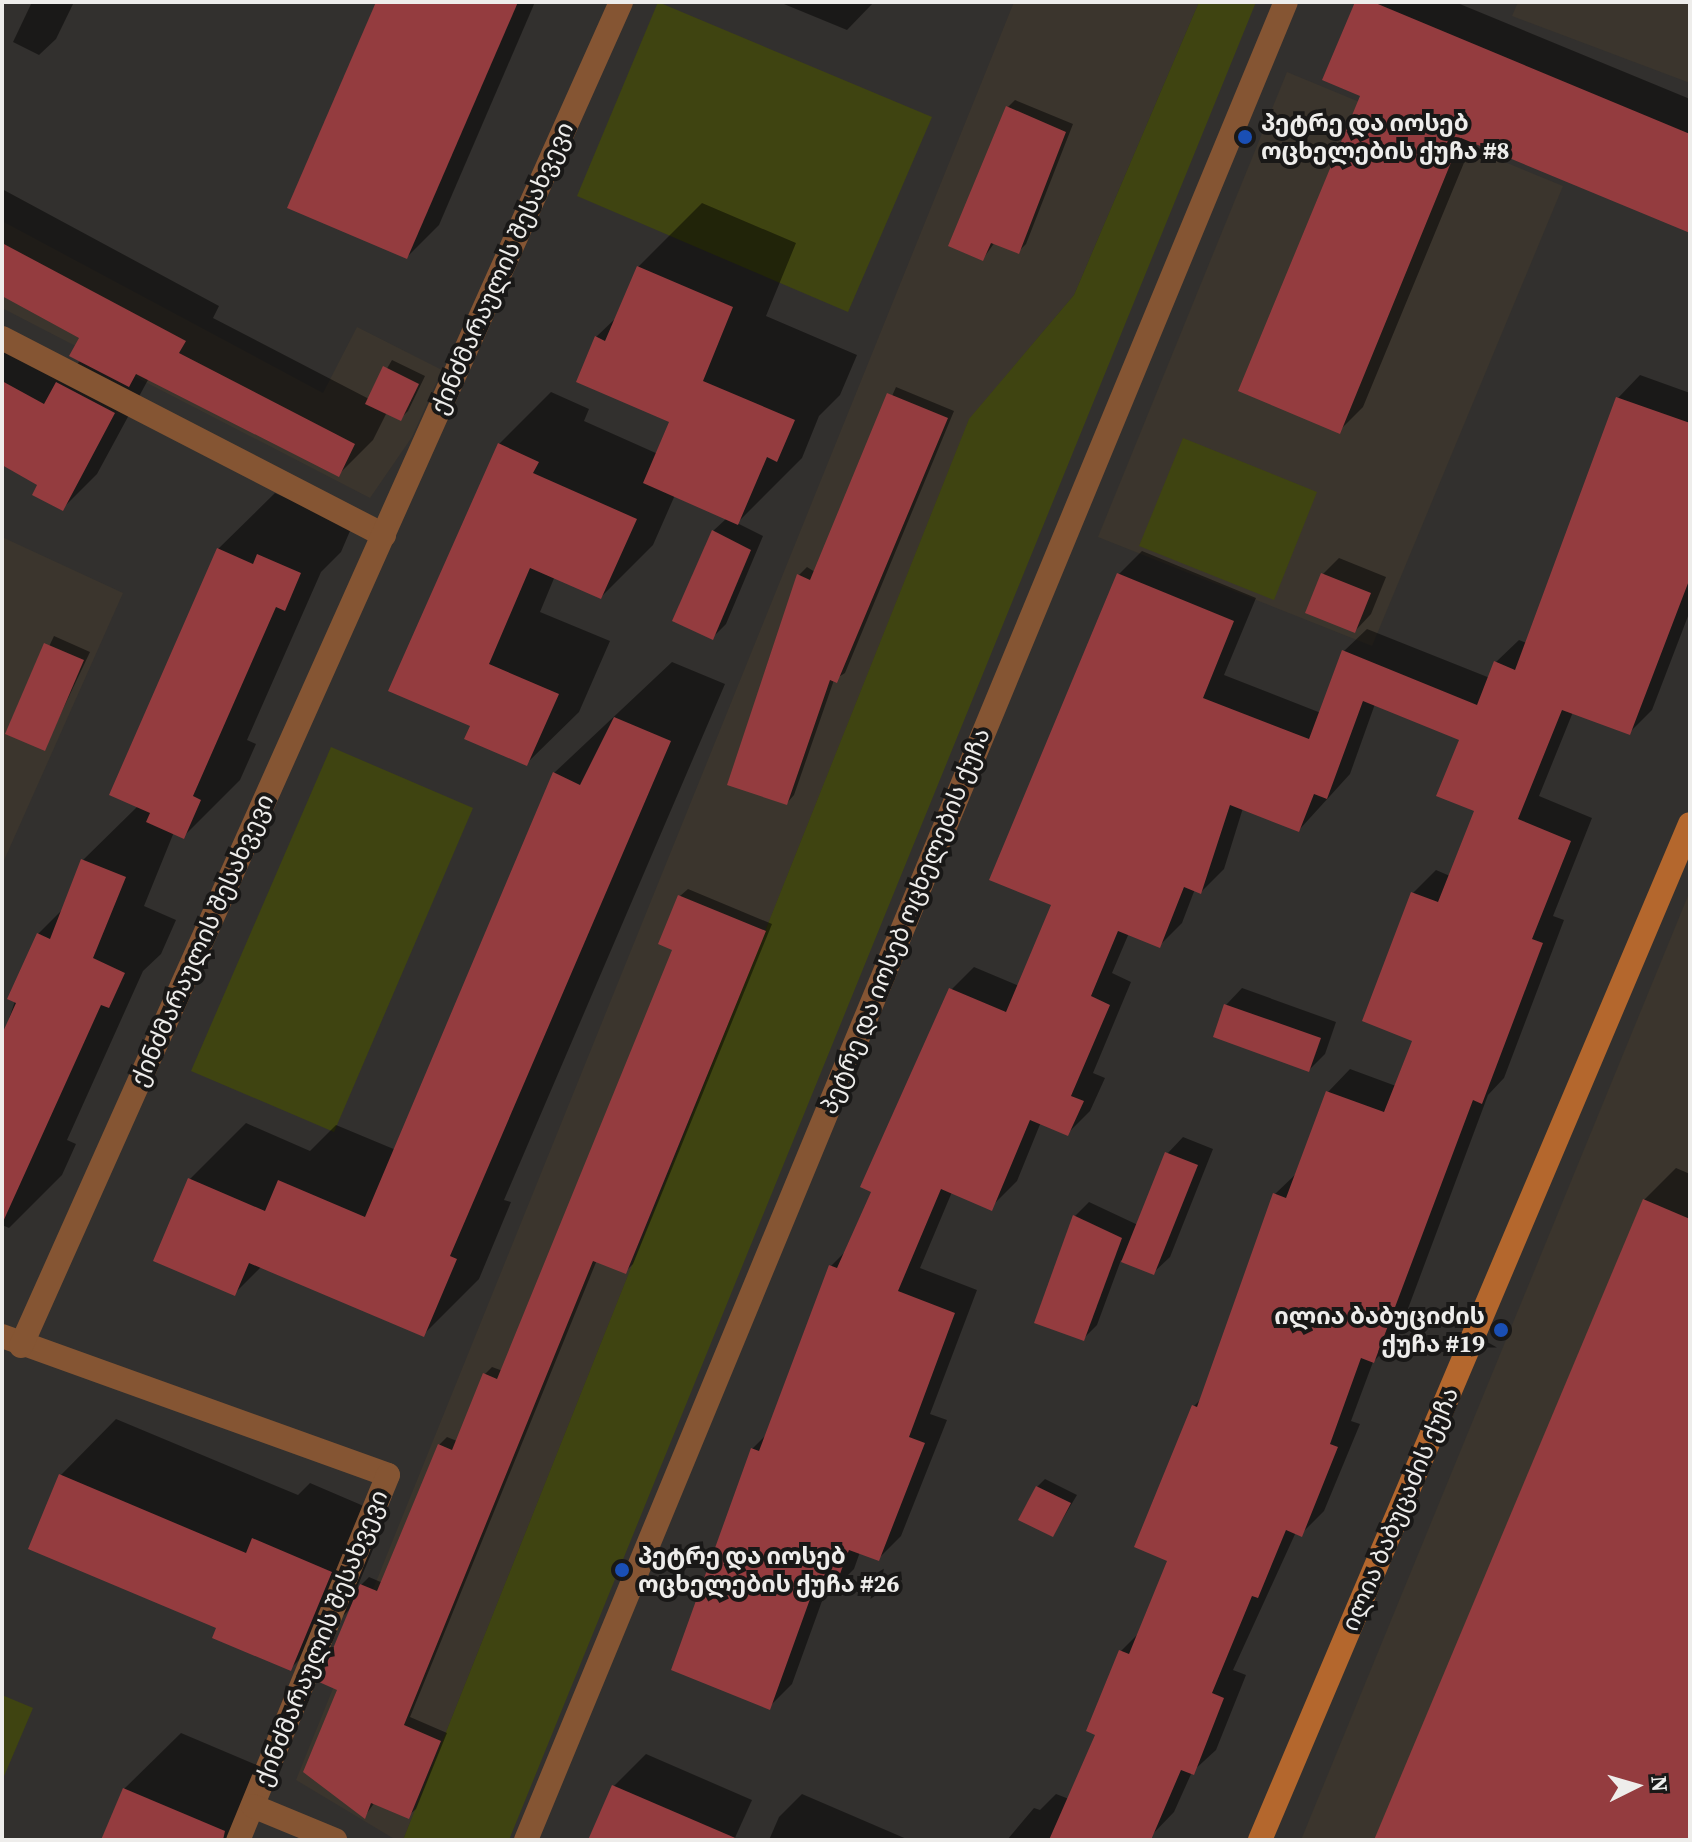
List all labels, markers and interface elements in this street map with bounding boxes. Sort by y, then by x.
place label: პეტრე და იოსებ ოცხელების ქუჩა #8 [1261,109,1510,165]
street label: ქინძმარაულის შესახვევი [424,118,580,418]
marker: პეტრე და იოსებ ოცხელების ქუჩა #8 [1236,128,1254,146]
street label: პეტრე და იოსებ ოცხელების ქუჩა [814,724,996,1118]
street label: ქინძმარაულის შესახვევი [124,790,280,1090]
place label: ილია ბაბუციძის ქუჩა #19 [1274,1302,1485,1358]
marker: ილია ბაბუციძის ქუჩა #19 [1492,1321,1510,1339]
street label: ილია ბაბუცაძის ქუჩა [1336,1383,1464,1635]
street label: ქინძმარაულის შესახვევი [248,1486,394,1790]
place label: პეტრე და იოსებ ოცხელების ქუჩა #26 [638,1542,900,1598]
marker: პეტრე და იოსებ ოცხელების ქუჩა #26 [613,1561,631,1579]
north arrow [1596,1746,1676,1826]
text: N [1644,1775,1676,1793]

